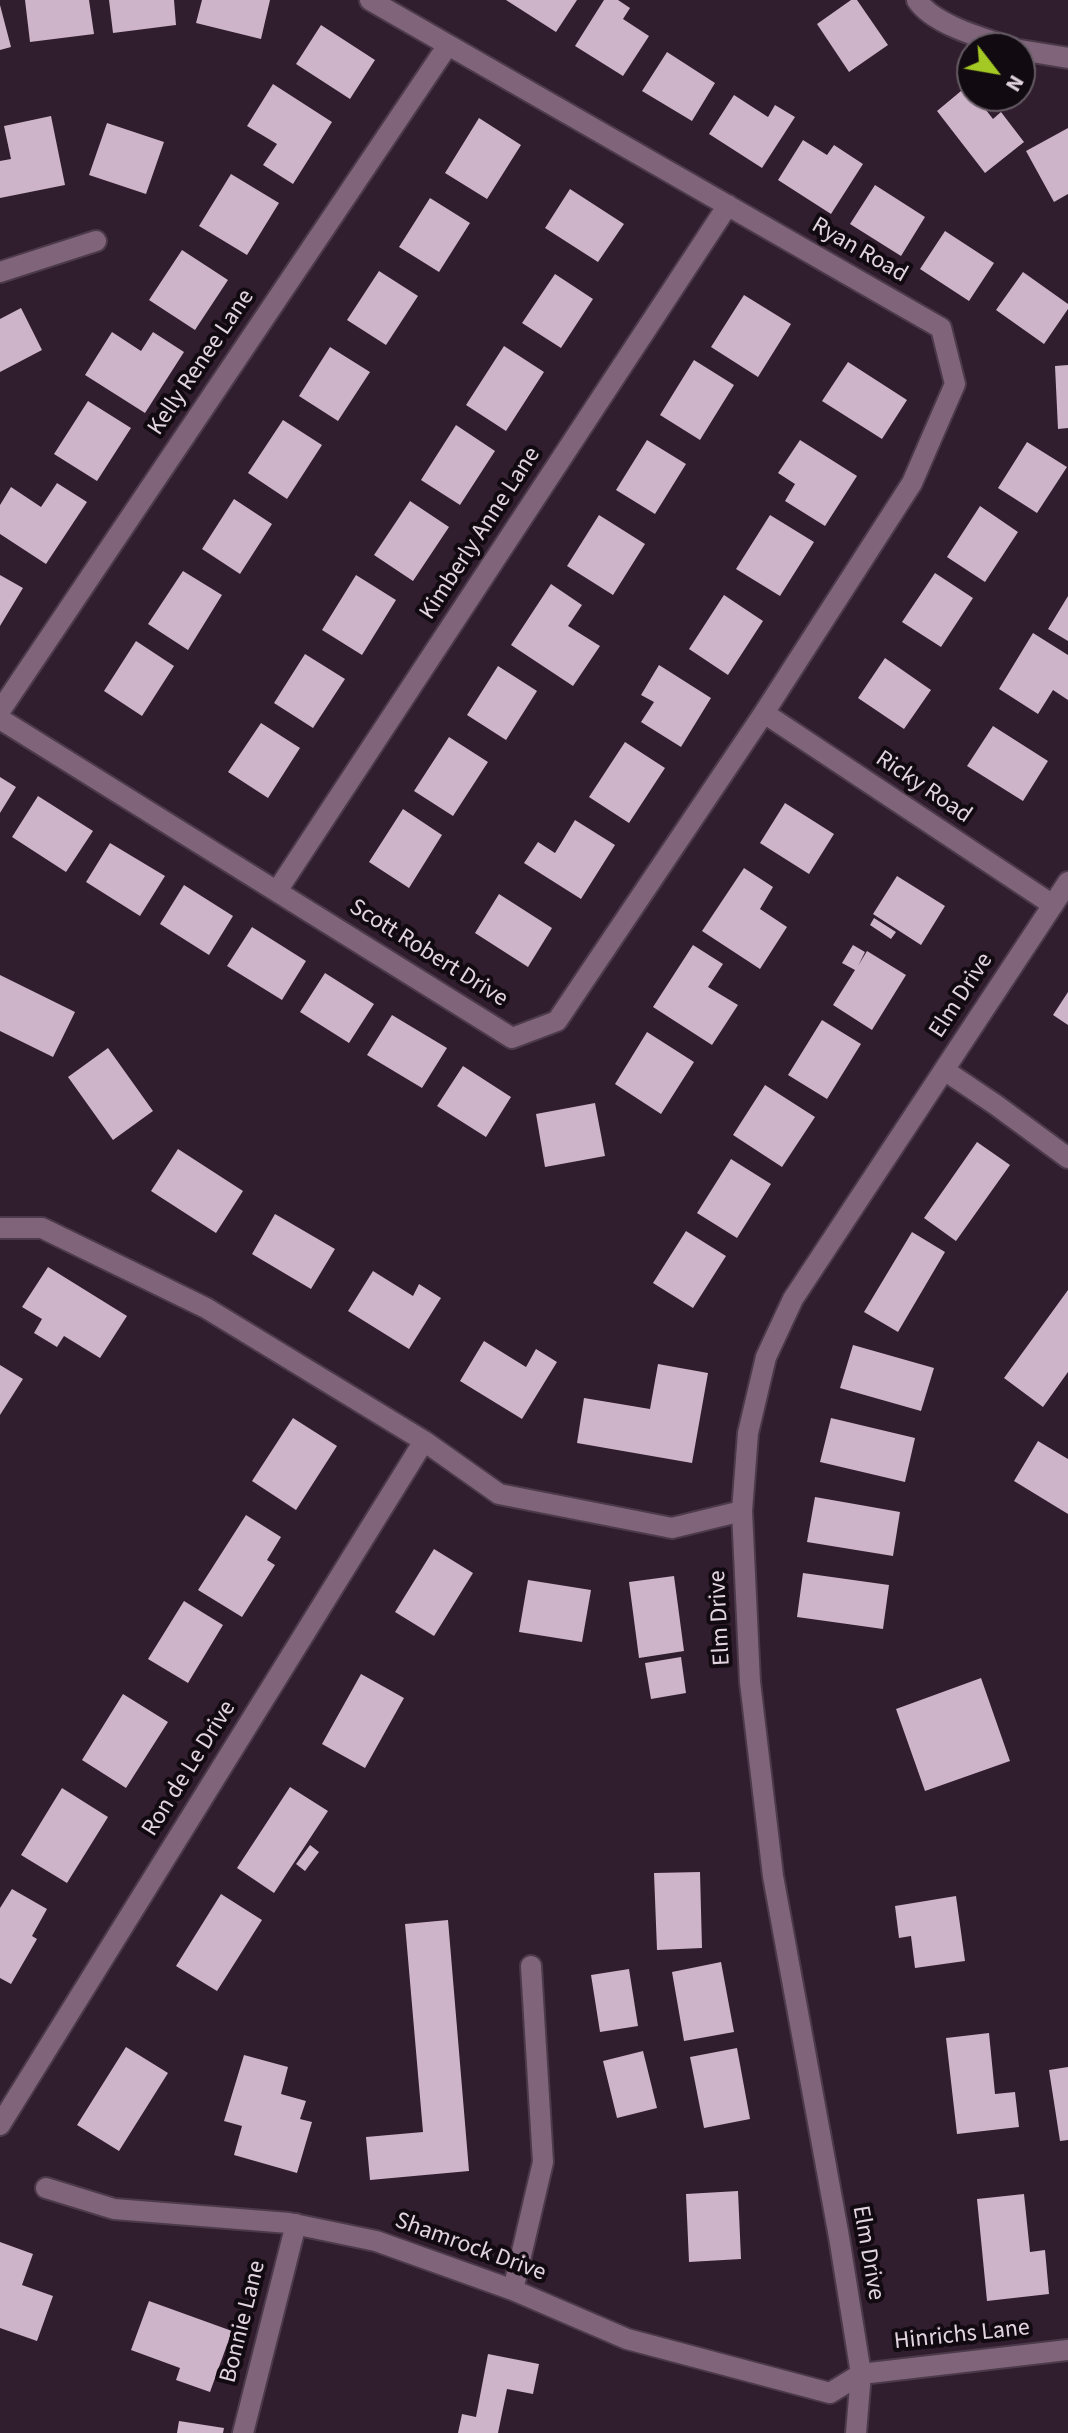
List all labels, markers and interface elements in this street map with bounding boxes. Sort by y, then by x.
north arrow [956,32,1036,112]
text: N [997,69,1032,98]
street label: Ryan Road [806,212,912,290]
street label: Kelly Renee Lane [143,285,261,441]
street label: Kimberly Anne Lane [414,442,548,626]
street label: Ricky Road [869,745,977,831]
street label: Scott Robert Drive [344,894,512,1014]
street label: Elm Drive [924,948,1000,1044]
street label: Elm Drive [704,1570,738,1666]
street label: Ron de Le Drive [137,1696,243,1842]
street label: Elm Drive [845,2203,889,2303]
street label: Shamrock Drive [391,2207,549,2289]
street label: Bonnie Lane [215,2258,273,2386]
street label: Hinrichs Lane [893,2315,1031,2357]

